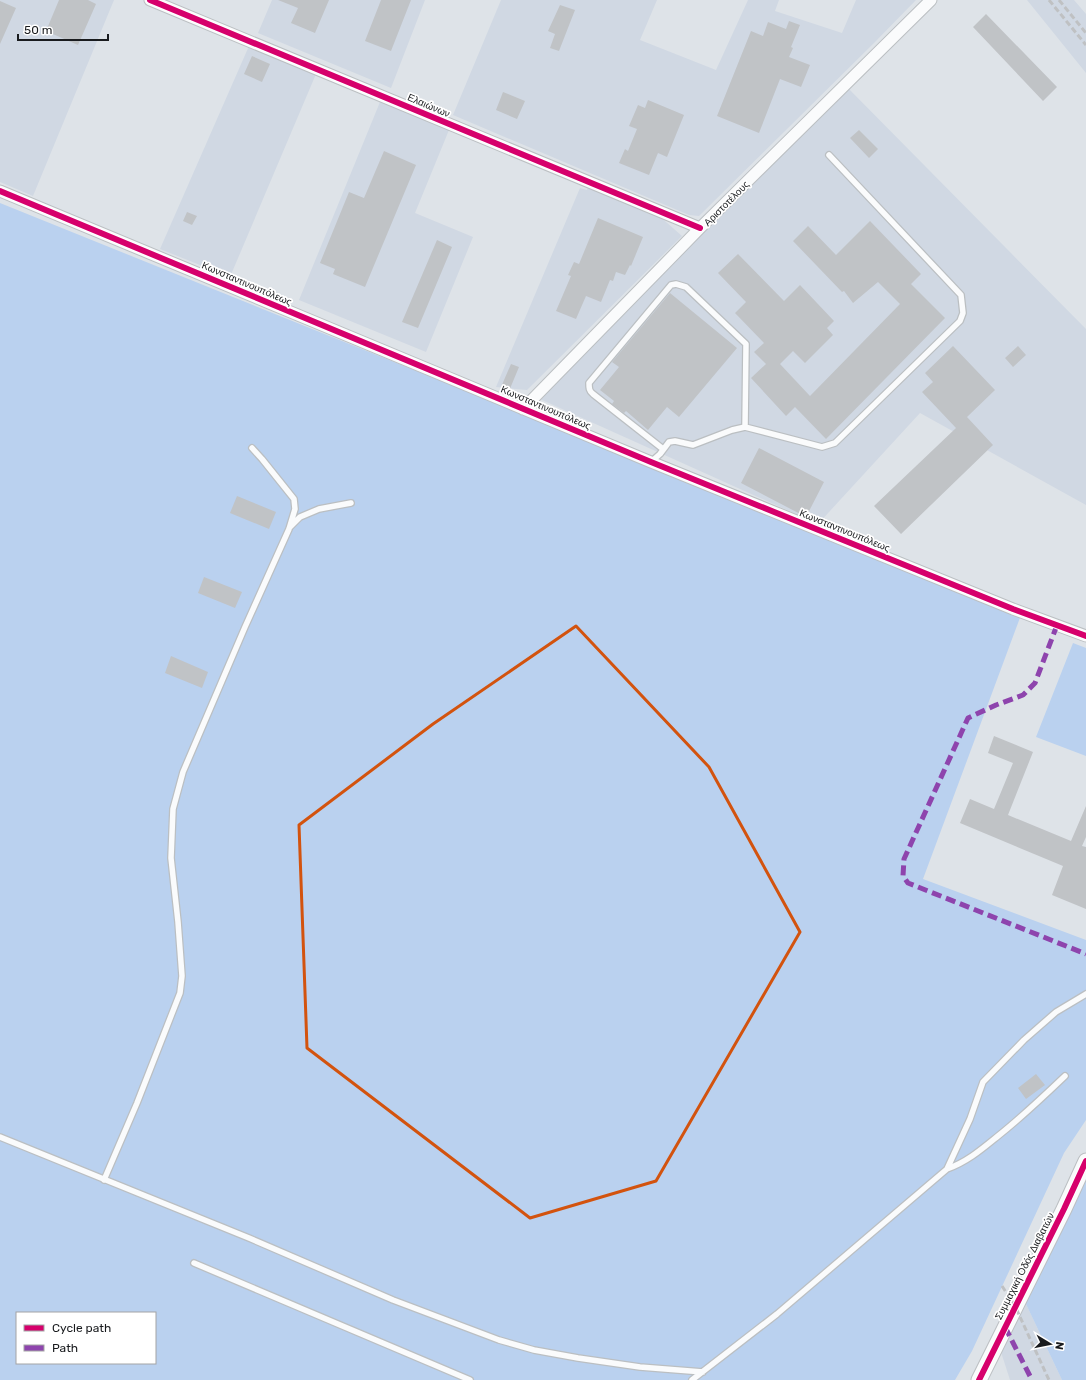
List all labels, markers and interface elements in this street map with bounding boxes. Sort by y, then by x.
scale bar [18,16,108,42]
text: 50 m [24,23,52,37]
street label: Ελαιώνων [405,92,452,120]
street label: Αριστοτέλους [702,178,752,229]
street label: Κωνσταντινουπόλεως [200,260,294,308]
street label: Κωνσταντινουπόλεως [499,384,593,432]
street label: Κωνσταντινουπόλεως [798,507,892,555]
street label: Συμμαχική Οδός Διαβατών [993,1211,1057,1322]
legend [16,1312,156,1364]
text: Cycle path [52,1321,111,1335]
north arrow [1030,1324,1070,1364]
text: Path [52,1341,78,1355]
text: N [1052,1341,1066,1351]

